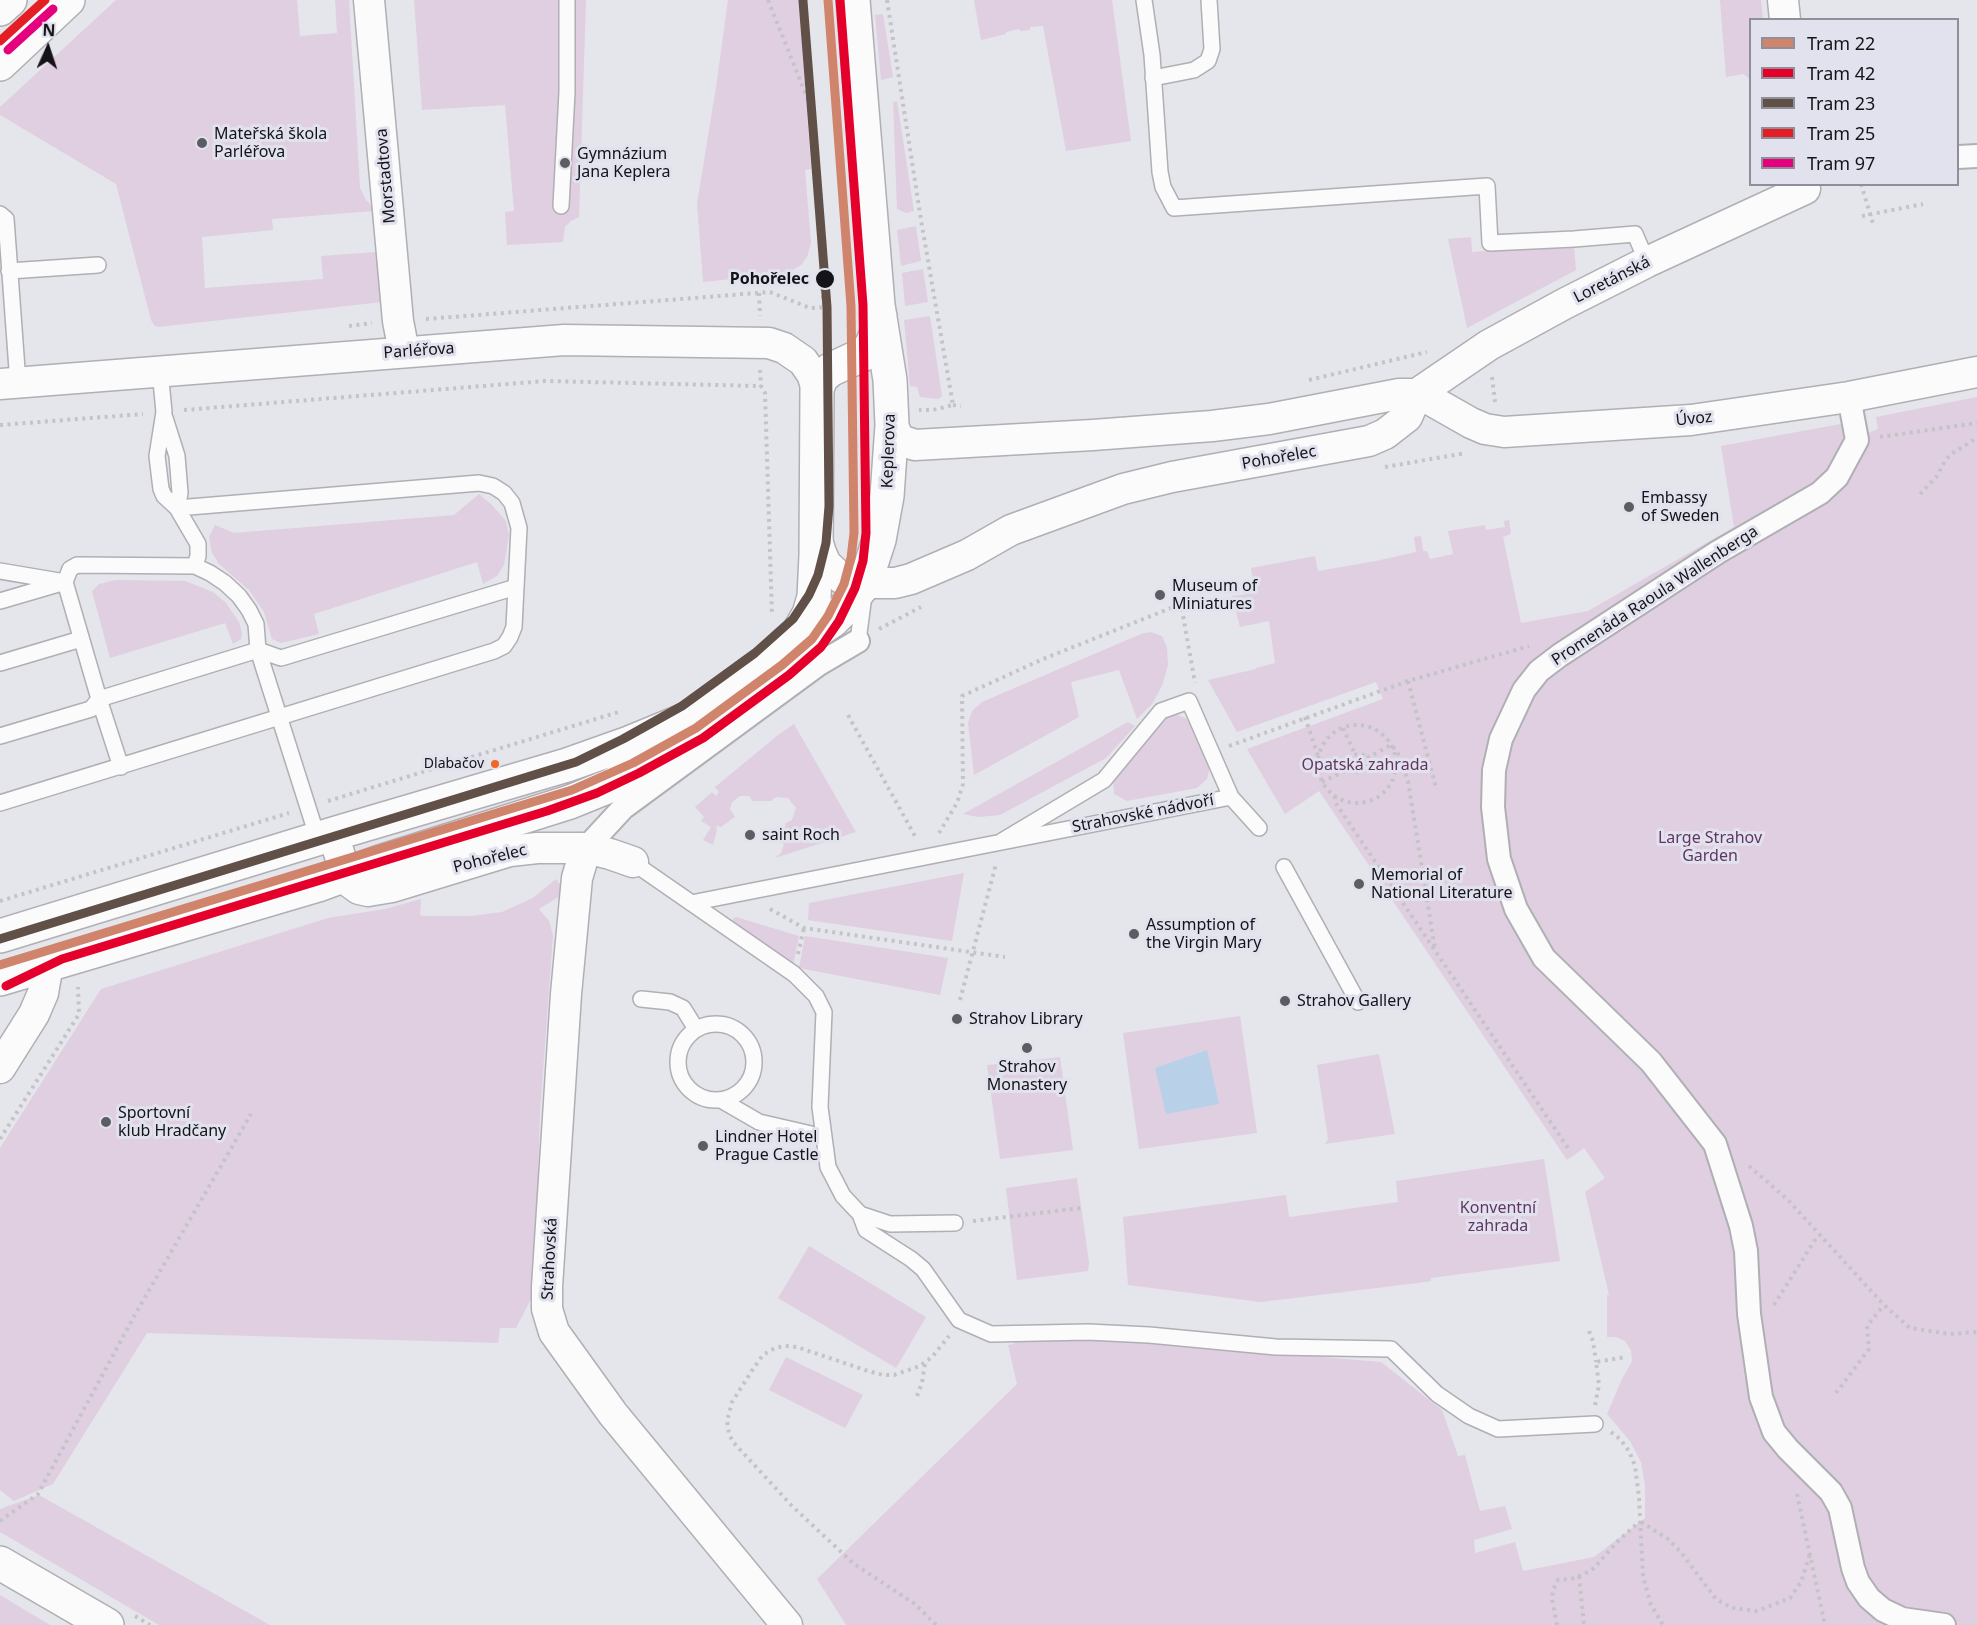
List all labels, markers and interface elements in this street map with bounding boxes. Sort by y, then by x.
north arrow [18,18,78,78]
legend [1749,18,1959,186]
text: N [42,19,56,41]
text: Tram 22 [1807,31,1875,55]
text: Tram 42 [1807,61,1875,85]
text: Tram 23 [1807,91,1875,115]
text: Tram 25 [1807,121,1875,145]
place label: Mateřská škola Parléřova [214,124,327,162]
street label: Morstadtova [372,128,400,224]
marker: Mateřská škola Parléřova [195,136,209,150]
place label: Gymnázium Jana Keplera [577,144,671,182]
text: Tram 97 [1807,151,1875,175]
marker: Gymnázium Jana Keplera [558,156,572,170]
street label: Loretánská [1571,253,1653,307]
marker: Pohořelec [814,268,836,290]
place label: Pohořelec [730,269,809,289]
street label: Parléřova [383,339,455,363]
street label: Úvoz [1675,408,1713,430]
street label: Keplerova [878,413,900,489]
street label: Pohořelec [1240,442,1318,474]
place label: Embassy of Sweden [1641,488,1719,526]
marker: Embassy of Sweden [1622,500,1636,514]
street label: Promenáda Raoula Wallenberga [1548,522,1762,670]
place label: Museum of Miniatures [1172,576,1257,614]
marker: Museum of Miniatures [1153,588,1167,602]
park label: Opatská zahrada [1302,755,1428,775]
place label: Dlabačov [424,756,484,772]
marker: Dlabačov [489,758,501,770]
street label: Strahovské nádvoří [1071,791,1215,837]
place label: saint Roch [762,825,840,845]
marker: saint Roch [743,828,757,842]
park label: Large Strahov Garden [1658,828,1762,866]
street label: Pohořelec [451,841,529,877]
place label: Memorial of National Literature [1371,865,1512,903]
marker: Memorial of National Literature [1352,877,1366,891]
place label: Assumption of the Virgin Mary [1146,915,1261,953]
marker: Assumption of the Virgin Mary [1127,927,1141,941]
place label: Strahov Gallery [1297,991,1411,1011]
marker: Strahov Gallery [1278,994,1292,1008]
place label: Strahov Library [969,1009,1083,1029]
marker: Strahov Library [950,1012,964,1026]
marker: Strahov Monastery [1020,1041,1034,1055]
place label: Strahov Monastery [987,1057,1067,1095]
place label: Sportovní klub Hradčany [118,1103,226,1141]
marker: Sportovní klub Hradčany [99,1115,113,1129]
place label: Lindner Hotel Prague Castle [715,1127,819,1165]
marker: Lindner Hotel Prague Castle [696,1139,710,1153]
park label: Konventní zahrada [1460,1198,1536,1236]
street label: Strahovská [538,1217,562,1301]

